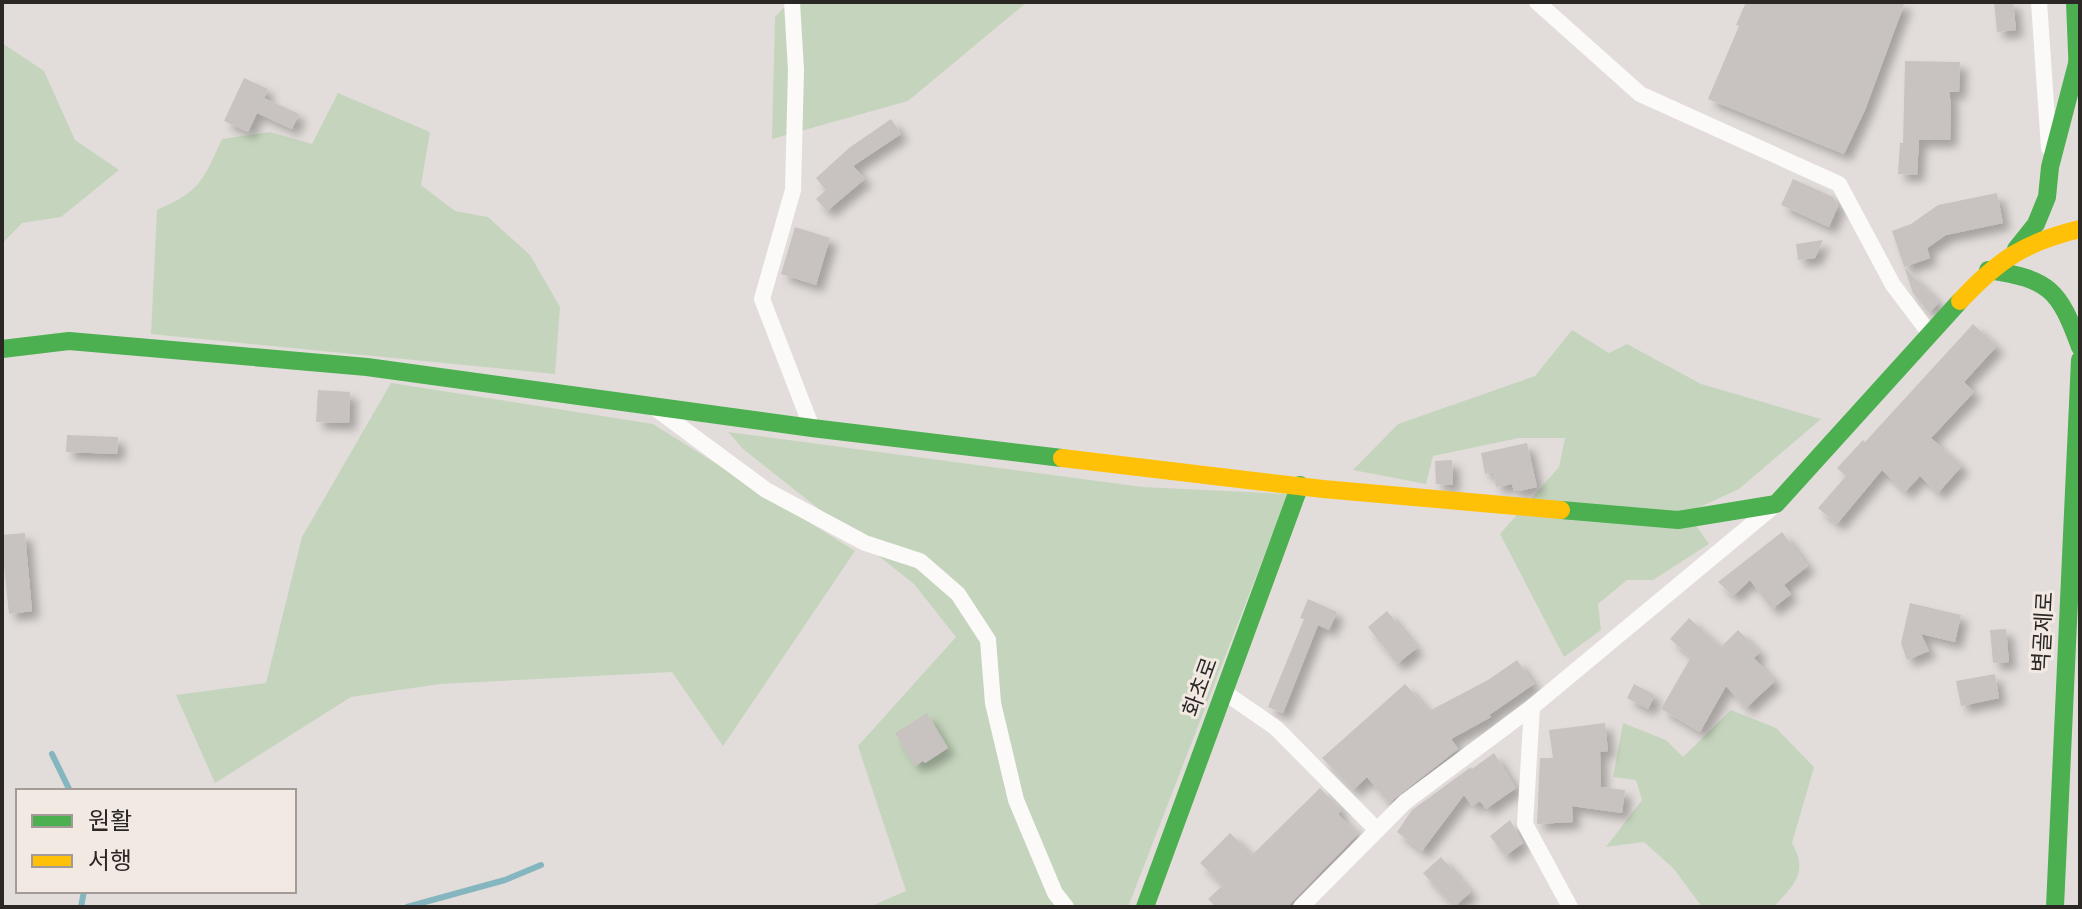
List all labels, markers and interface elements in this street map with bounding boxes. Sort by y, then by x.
street label: 벽골제로 [2027,591,2059,673]
street label: 화초로 [1177,654,1223,720]
legend [16,789,296,893]
text: 원활 [88,807,132,835]
text: 서행 [88,847,132,875]

